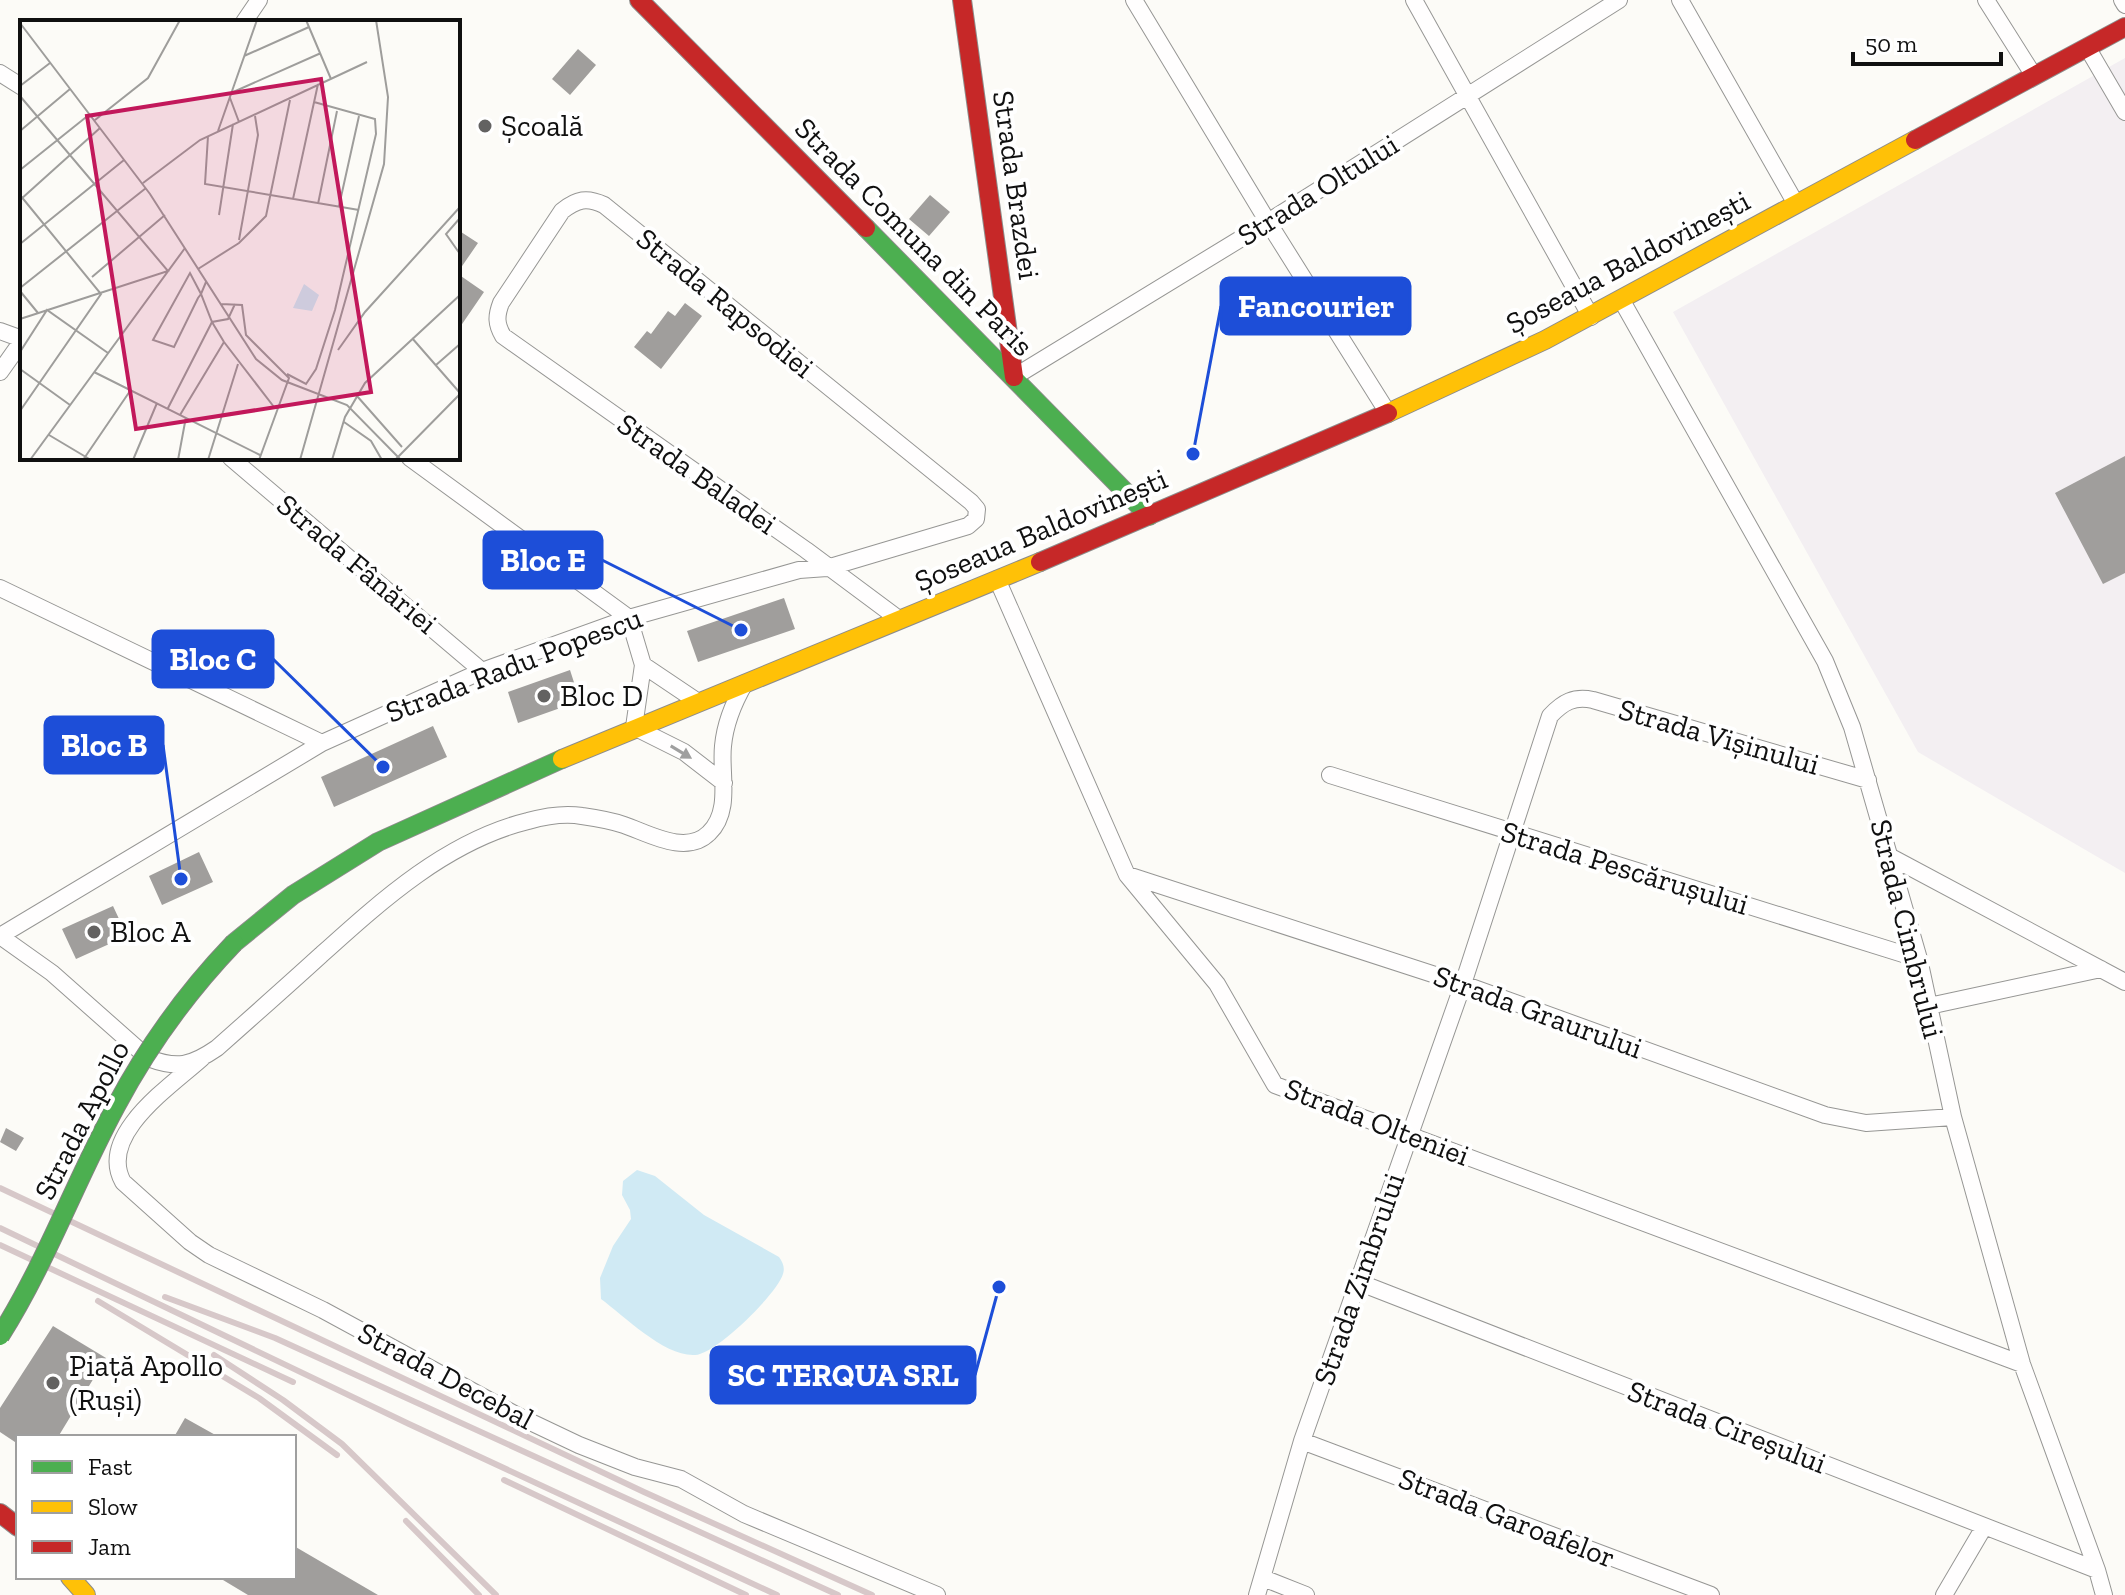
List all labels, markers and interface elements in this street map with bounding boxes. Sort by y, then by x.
scale bar [1853,16,2001,66]
inset map [20,20,460,460]
text: 50 m [1865,29,1918,58]
street label: Strada Brazdei [985,88,1047,282]
place label: Școală [501,108,583,144]
street label: Strada Comuna din Paris [787,110,1041,364]
marker: Școală [476,117,494,135]
street label: Strada Oltului [1231,126,1405,254]
street label: Șoseaua Baldovinești [1500,183,1756,341]
street label: Strada Rapsodiei [629,221,821,385]
callout: Fancourier [1221,278,1410,334]
text: Fancourier [1238,287,1394,325]
street label: Strada Baladei [610,406,784,542]
street label: Șoseaua Baldovinești [909,461,1173,599]
street label: Strada Fânăriei [270,487,444,641]
callout: Bloc E [484,532,602,588]
text: Bloc E [500,541,586,579]
street label: Strada Radu Popescu [381,599,647,730]
callout: Bloc C [153,631,273,687]
text: Bloc C [169,640,257,678]
place label: Bloc D [560,678,643,714]
marker: Bloc D [535,687,553,705]
street label: Strada Vișinului [1615,691,1823,783]
callout: Bloc B [45,717,163,773]
text: Bloc B [61,726,147,764]
one-way arrow [670,744,692,758]
street label: Strada Pescărușului [1497,813,1753,923]
street label: Strada Cimbrului [1862,816,1952,1042]
place label: Bloc A [110,914,191,950]
marker: Bloc A [85,923,103,941]
street label: Strada Graurului [1429,958,1647,1066]
street label: Strada Apollo [27,1034,137,1206]
street label: Strada Olteniei [1280,1070,1474,1174]
street label: Strada Zimbrului [1306,1168,1412,1390]
street label: Strada Decebal [352,1315,540,1437]
callout: SC TERQUA SRL [711,1347,975,1403]
place label: Piață Apollo (Ruși) [69,1348,223,1418]
text: SC TERQUA SRL [727,1356,959,1394]
street label: Strada Cireșului [1623,1373,1831,1481]
marker: Piață Apollo (Ruși) [44,1374,62,1392]
legend [16,1435,296,1579]
text: Fast [88,1452,132,1481]
street label: Strada Garoafelor [1394,1460,1620,1576]
text: Slow [88,1492,138,1521]
text: Jam [88,1532,131,1561]

